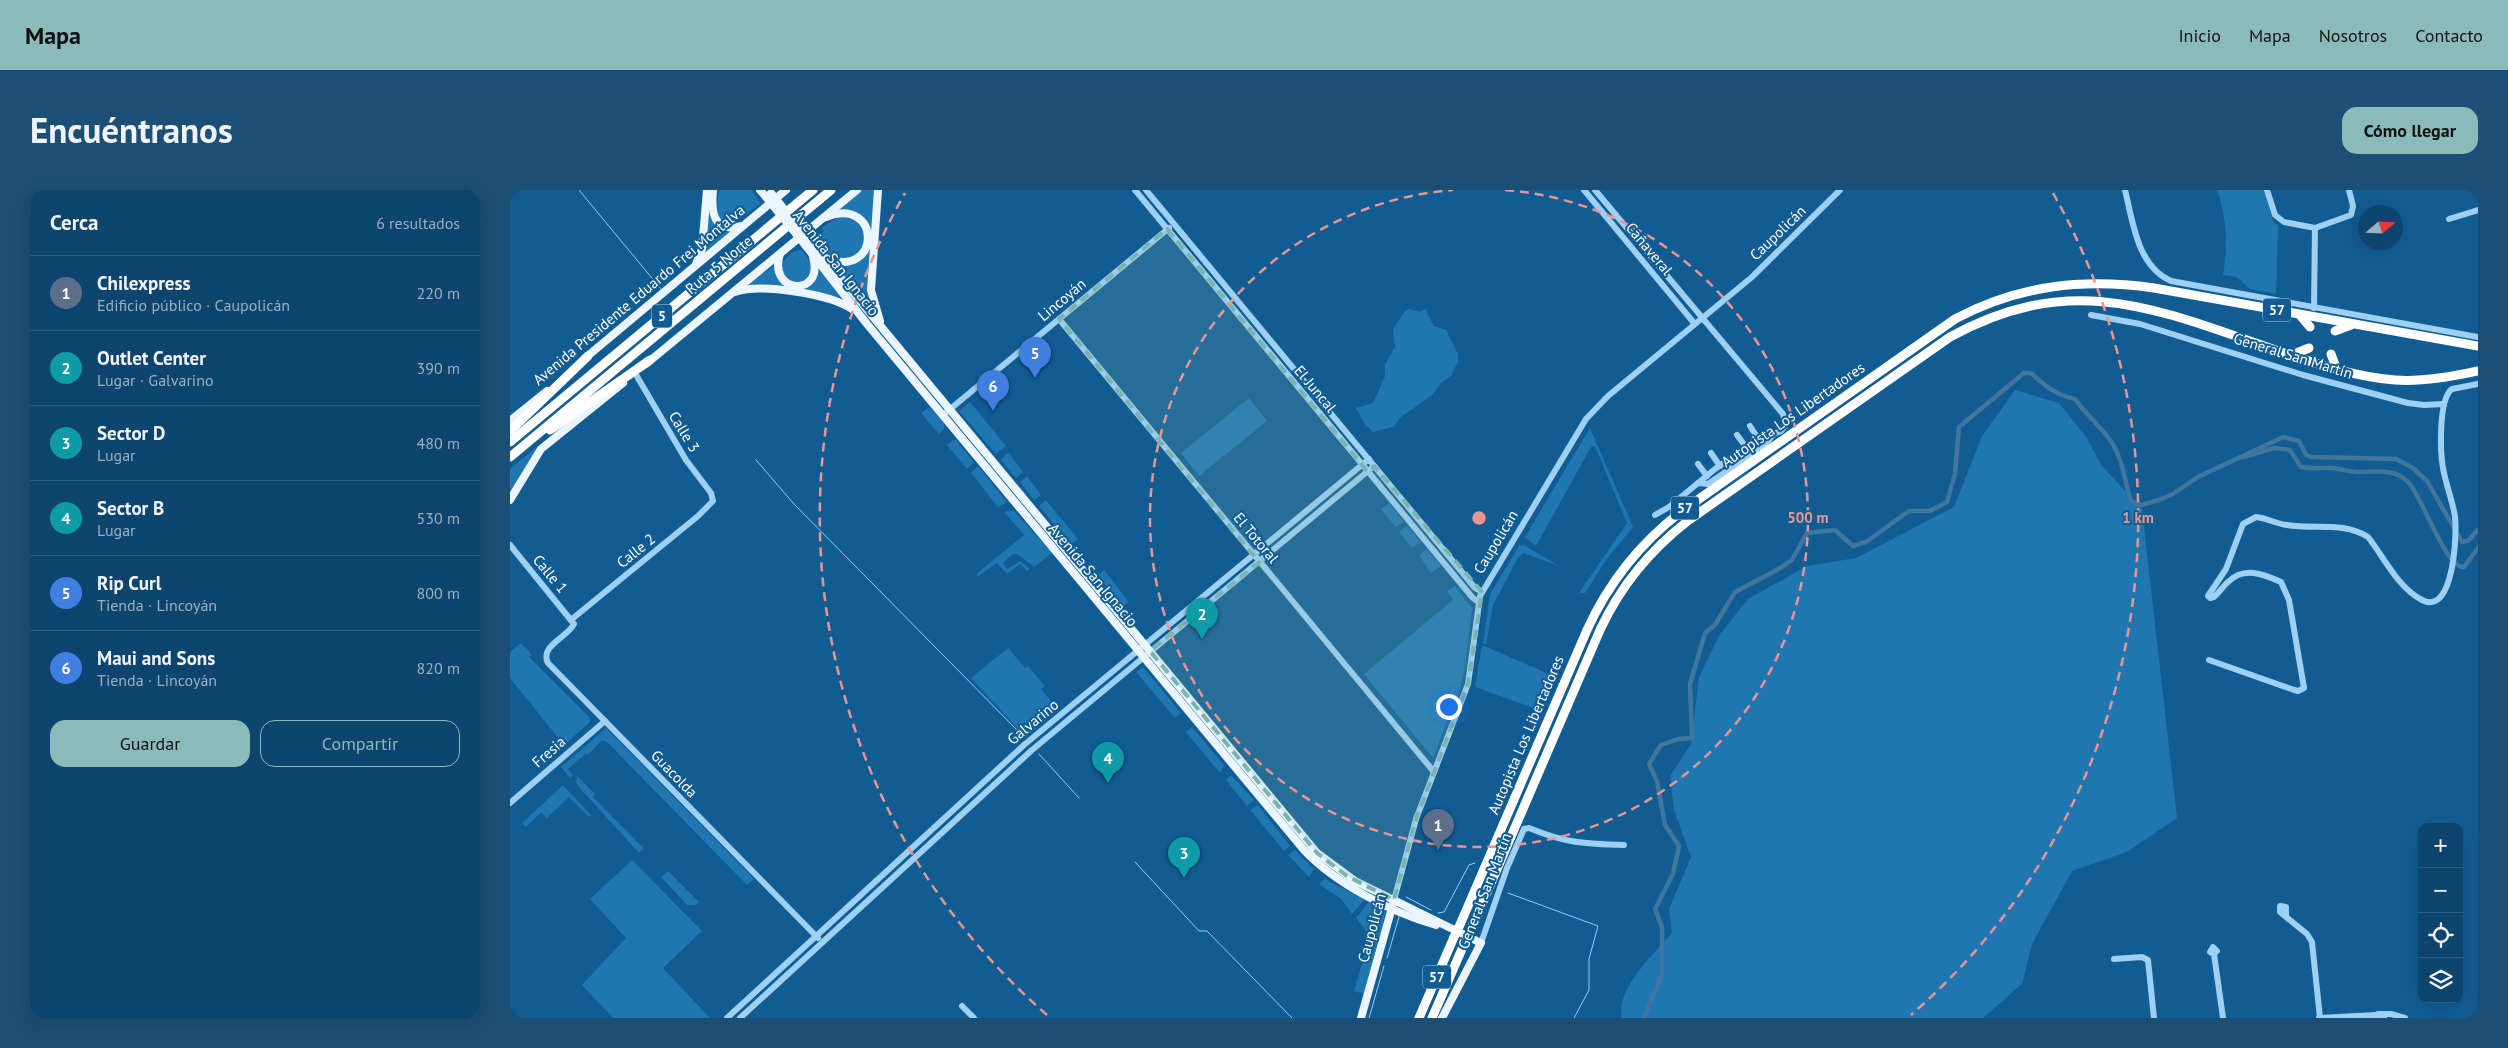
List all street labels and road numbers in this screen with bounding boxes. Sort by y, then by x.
street label: Avenida Presidente Eduardo Frei Montalva [529,200,749,389]
street label: Caupolicán [1746,201,1810,264]
street label: Avenida San Ignacio [789,206,884,319]
street label: Cañaveral [1622,218,1677,279]
street label: Ruta 5 Norte [681,231,756,298]
street label: Lincoyán [1034,274,1090,325]
road number: 57 [2263,298,2291,322]
road number: 5 [652,304,672,328]
street label: General San Martín [2231,328,2355,383]
street label: Autopista Los Libertadores [1717,358,1868,471]
street label: El Juncal [1290,361,1341,417]
street label: Calle 3 [665,408,704,456]
road number: 57 [1671,496,1699,520]
street label: Caupolicán [1469,507,1522,577]
street label: El Totoral [1230,508,1283,567]
street label: Avenida San Ignacio [1045,519,1142,630]
street label: Calle 2 [612,529,659,572]
street label: Calle 1 [529,551,572,597]
street label: Autopista Los Libertadores [1483,653,1568,817]
street label: Galvarino [1003,695,1062,749]
street label: Fresia [528,732,569,771]
street label: Guacolda [647,746,702,801]
street label: General San Martín [1454,830,1516,952]
street label: Caupolicán [1353,891,1390,965]
road number: 57 [1423,966,1451,989]

